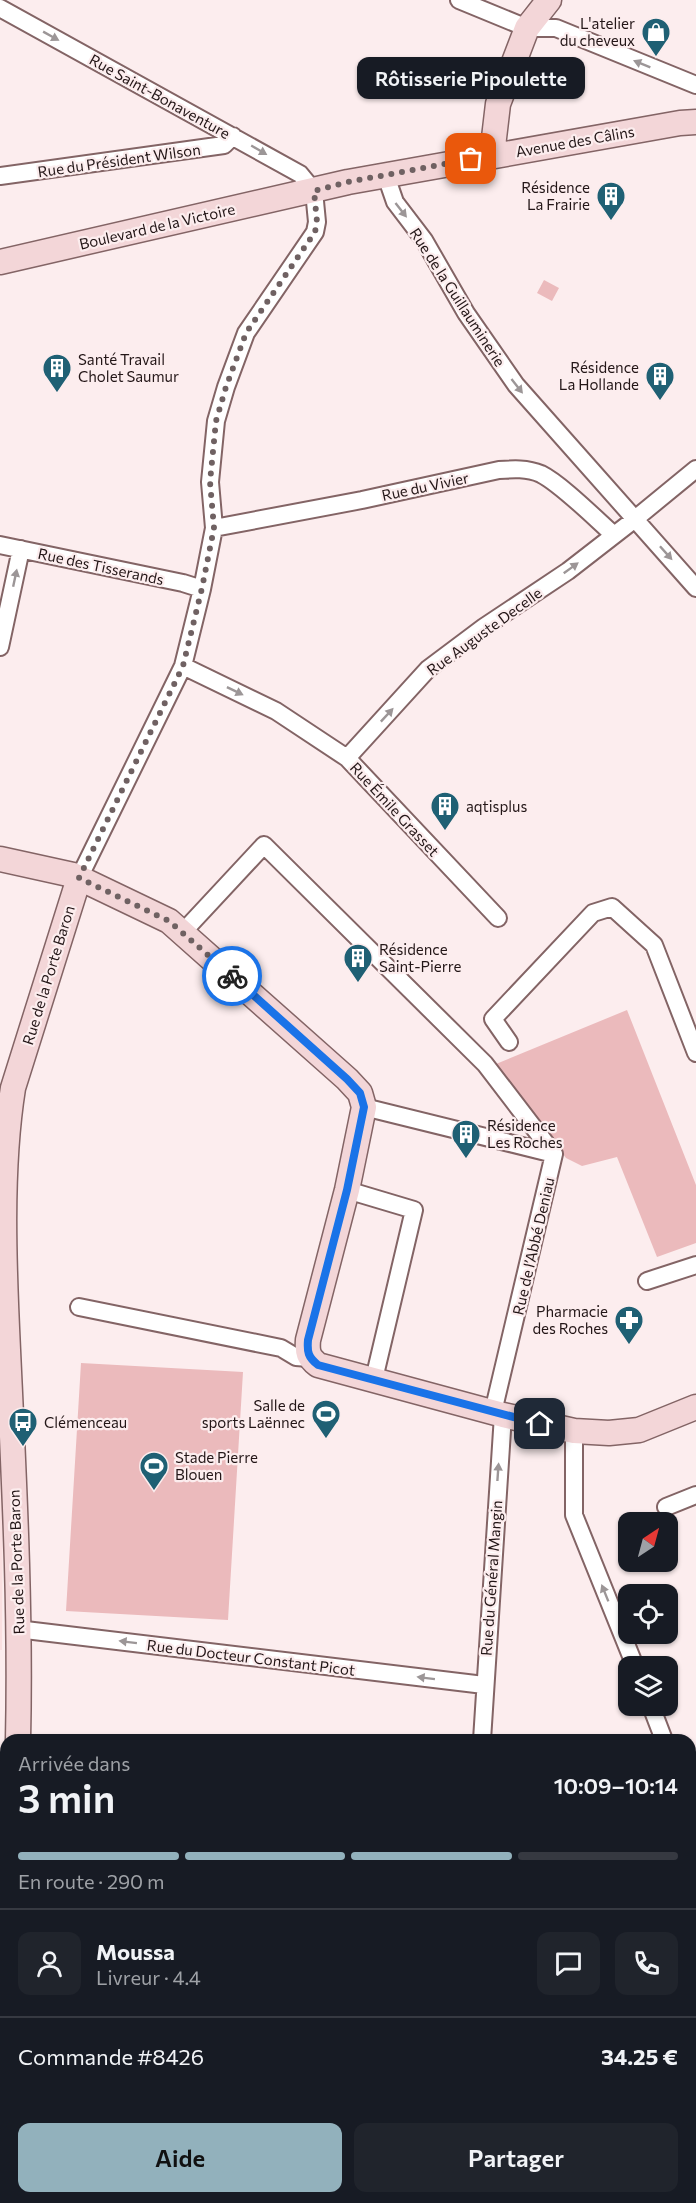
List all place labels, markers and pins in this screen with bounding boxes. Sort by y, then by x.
place label: L'atelier du cheveux [560,14,635,49]
shop icon: L'atelier du cheveux [640,16,672,58]
callout: Rôtisserie Pipoulette [357,57,585,99]
pin [445,133,496,184]
place label: Résidence La Frairie [521,178,590,213]
building icon: Résidence La Frairie [595,180,627,222]
place label: Santé Travail Cholet Saumur [78,350,179,385]
building icon: Santé Travail Cholet Saumur [41,352,73,394]
place label: Résidence La Hollande [559,358,639,393]
building icon: Résidence La Hollande [644,360,676,402]
building icon: aqtisplus [429,790,461,832]
place label: aqtisplus [466,797,528,815]
place label: Résidence Saint-Pierre [379,940,461,975]
building icon: Résidence Saint-Pierre [342,942,374,984]
place label: Résidence Les Roches [487,1116,563,1151]
building icon: Résidence Les Roches [450,1118,482,1160]
place label: Pharmacie des Roches [532,1302,608,1337]
pharmacy icon: Pharmacie des Roches [613,1304,645,1346]
place label: Salle de sports Laënnec [202,1396,305,1431]
sports icon: Salle de sports Laënnec [310,1398,342,1440]
pin [514,1398,565,1449]
bus stop icon: Clémenceau [7,1406,39,1448]
place label: Clémenceau [44,1413,127,1431]
place label: Stade Pierre Blouen [175,1448,258,1483]
sports icon: Stade Pierre Blouen [138,1450,170,1492]

